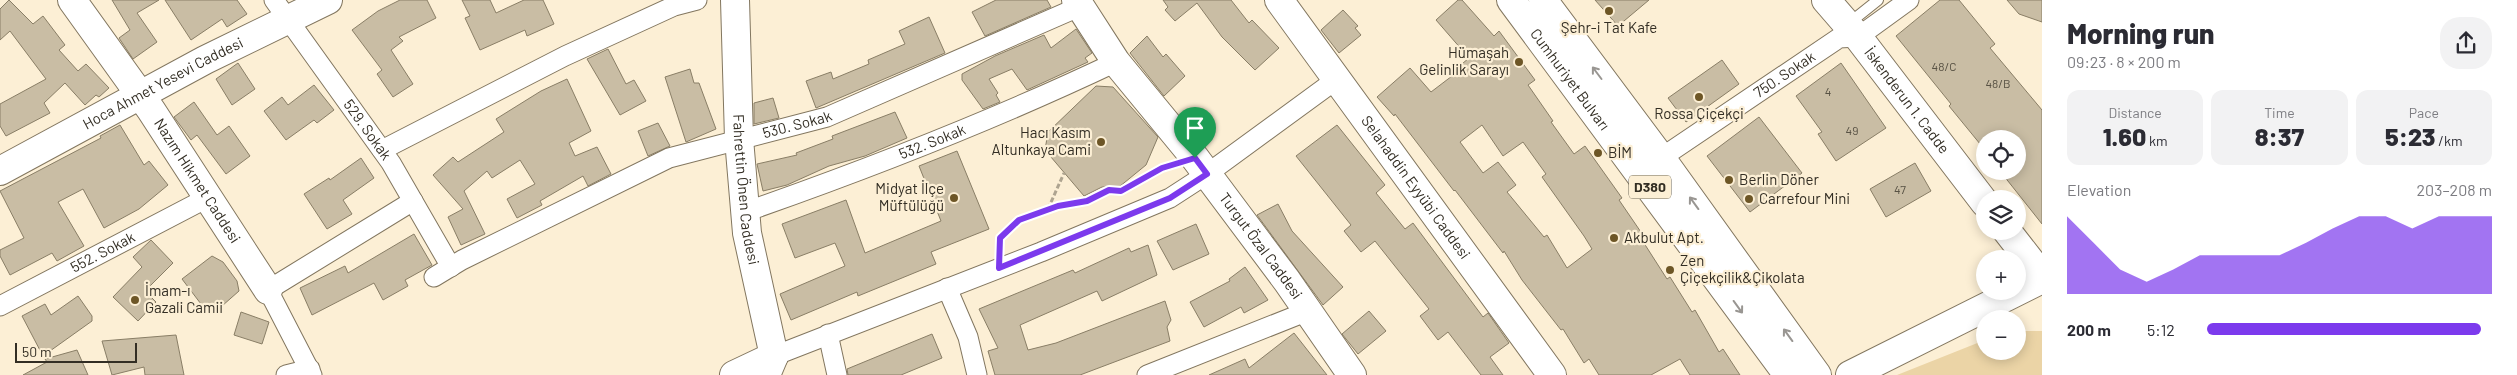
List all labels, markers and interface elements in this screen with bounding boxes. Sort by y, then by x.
marker: Şehr-i Tat Kafe [1603,5,1615,17]
text: Morning run [2067,16,2215,50]
button: share [2440,17,2492,69]
place label: Şehr-i Tat Kafe [1561,18,1657,36]
street label: Cumhuriyet Bulvarı [1527,25,1614,133]
street label: Hoca Ahmet Yesevi Caddesi [79,33,246,133]
place label: Hümaşah Gelinlik Sarayı [1419,43,1509,78]
street label: İskenderun 1. Cadde [1861,43,1954,157]
street label: 750. Sokak [1750,47,1818,101]
text: 09:23 · 8 × 200 m [2067,52,2181,71]
marker: Hümaşah Gelinlik Sarayı [1513,56,1525,68]
house number: 48/C [1932,59,1956,73]
one-way arrow [1592,66,1602,80]
house number: 48/B [1985,76,2011,90]
house number: 4 [1825,84,1831,98]
marker: Rossa Çiçekçi [1693,91,1705,103]
street label: 529. Sokak [340,96,396,164]
place label: Rossa Çiçekçi [1654,104,1744,122]
text: Distance [2108,104,2162,121]
text: Time [2264,104,2295,121]
text: Pace [2409,104,2439,121]
street label: 530. Sokak [761,106,835,141]
pin [1174,107,1216,158]
street label: Selahaddin Eyyübi Caddesi [1358,112,1475,262]
street label: Fahrettin Önen Caddesi [730,114,764,266]
icon: arrive [1181,114,1209,142]
street label: Nazım Hikmet Caddesi [151,115,245,246]
street label: 532. Sokak [896,119,968,162]
text: 1.60 [2103,121,2146,151]
text: 8:37 [2255,121,2304,151]
text: 5:23 [2385,121,2436,151]
place label: Hacı Kasım Altunkaya Cami [992,123,1091,158]
house number: 49 [1846,123,1858,137]
map controls [1976,130,2026,360]
button: locate [1976,130,2026,180]
text: km [2146,132,2168,149]
text: /km [2436,132,2463,149]
marker: Hacı Kasım Altunkaya Cami [1095,136,1107,148]
place label: BİM [1608,143,1632,161]
marker: BİM [1592,147,1604,159]
place label: Berlin Döner [1739,170,1820,188]
marker: Berlin Döner [1723,174,1735,186]
road number: D380 [1629,176,1671,198]
place label: Midyat İlçe Müftülüğü [875,179,944,214]
text: Elevation [2067,180,2131,199]
text: 203–208 m [2417,180,2492,199]
house number: 47 [1894,182,1906,196]
street label: Turgut Özal Caddesi [1216,189,1307,302]
place label: Carrefour Mini [1759,189,1850,207]
button: layers [1976,190,2026,240]
marker: Midyat İlçe Müftülüğü [948,192,960,204]
marker: Carrefour Mini [1743,193,1755,205]
one-way arrow [1689,196,1699,210]
street label: 552. Sokak [67,227,138,276]
place label: Akbulut Apt. [1624,228,1704,246]
marker: Akbulut Apt. [1608,232,1620,244]
button: + [1976,250,2026,300]
place label: Zen Çiçekçilik&Çikolata [1680,251,1805,286]
marker: Zen Çiçekçilik&Çikolata [1664,264,1676,276]
place label: İmam-ı Gazali Camii [145,281,223,316]
marker: İmam-ı Gazali Camii [129,294,141,306]
one-way arrow [1733,300,1743,314]
button: − [1976,310,2026,360]
text: 200 m [2067,320,2111,339]
text: 5:12 [2147,320,2175,339]
one-way arrow [1783,328,1793,342]
scale bar [15,340,138,363]
text: 50 m [22,343,51,360]

